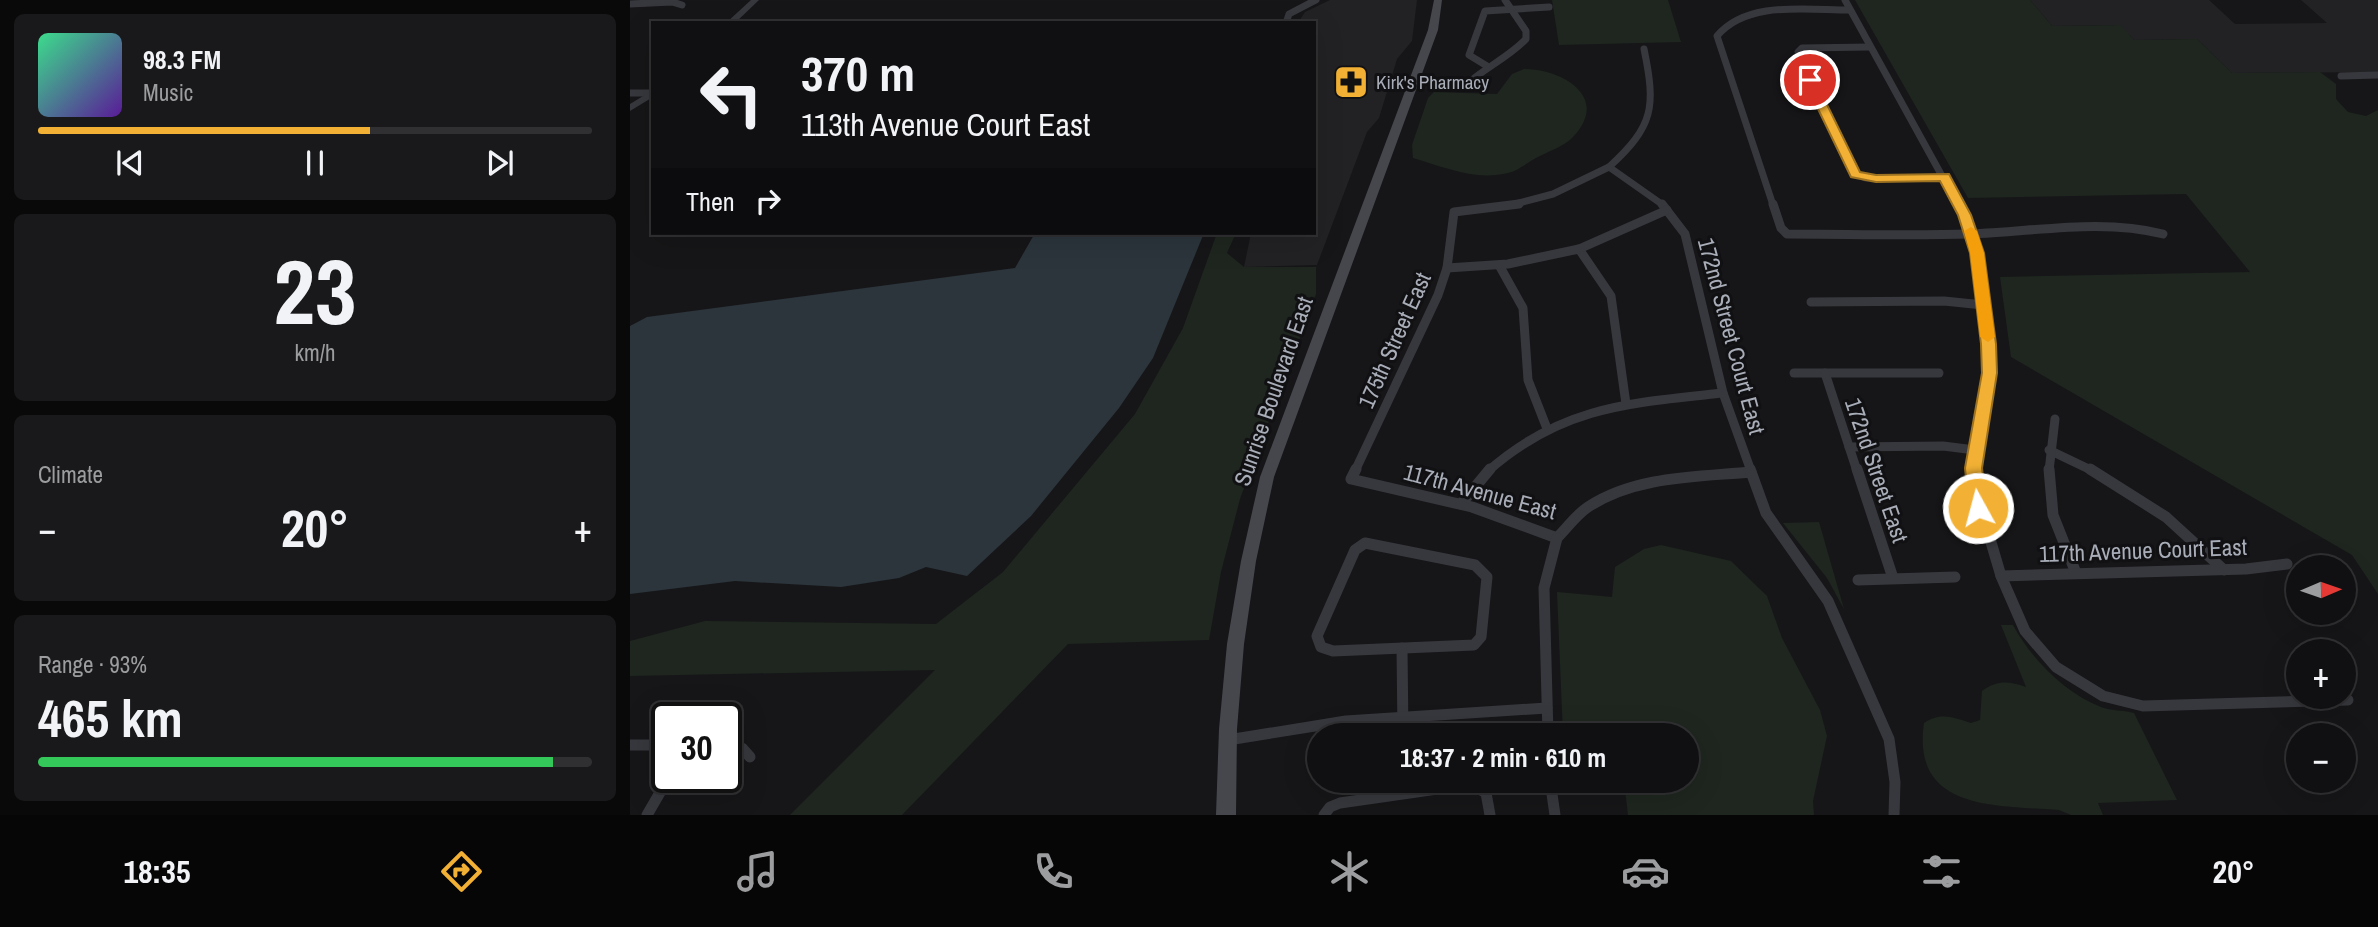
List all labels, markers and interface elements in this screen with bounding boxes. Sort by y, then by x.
text: 370 m [801,40,915,106]
text: 98.3 FM [143,42,221,77]
icon: left [686,49,777,140]
pin [1780,50,1840,110]
icon: arrive [1791,61,1829,99]
pharmacy icon: Kirk's Pharmacy [1332,63,1370,101]
place label: Kirk's Pharmacy [1376,69,1489,95]
text: Music [143,77,193,108]
text: 113th Avenue Court East [801,103,1090,146]
icon: previous [111,144,149,182]
icon: pause [296,144,334,182]
icon: next [481,144,519,182]
icon: right [749,182,787,220]
text: Then [686,184,735,219]
text: 23 [274,230,357,352]
street label: 172nd Street Court East [1691,234,1773,438]
street label: 175th Street East [1350,267,1438,413]
street label: Sunrise Boulevard East [1226,292,1320,490]
text: km/h [295,337,335,368]
street label: 172nd Street East [1838,394,1916,546]
street label: 117th Avenue East [1400,456,1560,526]
text: Climate [38,459,103,490]
position arrow [1941,471,2015,545]
text: 20° [281,493,349,563]
text: − [38,503,56,554]
text: + [574,503,592,554]
street label: 117th Avenue Court East [2039,531,2247,569]
north arrow [2286,555,2356,625]
map controls [2286,555,2356,793]
button: + [2286,639,2356,709]
text: Range · 93% [38,649,147,680]
text: 465 km [38,683,183,753]
speed limit sign: 30 [651,702,742,793]
button: − [2286,723,2356,793]
text: 18:37 · 2 min · 610 m [1400,740,1606,775]
icon: directions [437,847,486,896]
icon: music [733,847,782,896]
icon: phone [1029,847,1078,896]
icon: climate [1325,847,1374,896]
icon: car [1621,847,1670,896]
icon: filters [1917,847,1966,896]
text: 18:35 [123,850,191,893]
text: 20° [2213,850,2255,893]

